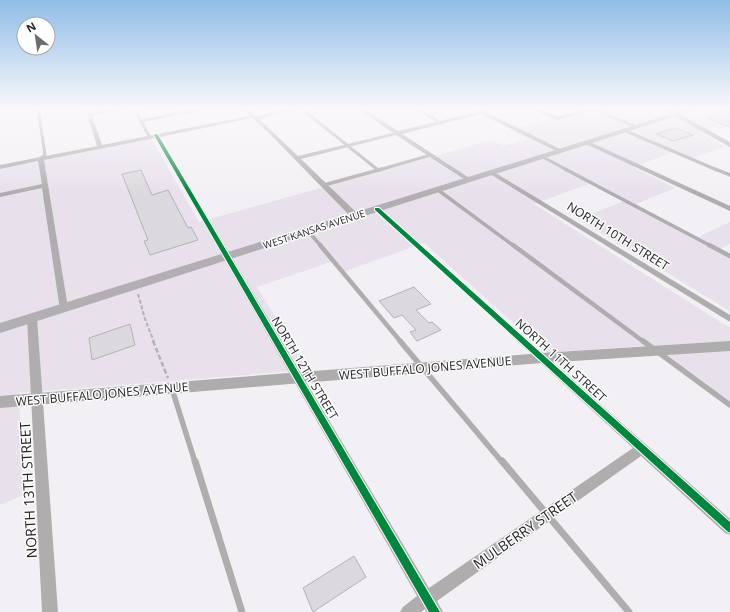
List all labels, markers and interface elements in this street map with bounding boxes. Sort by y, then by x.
north arrow [16,16,56,56]
text: N [23,18,38,36]
street label: NORTH 10TH STREET [564,198,673,274]
street label: WEST KANSAS AVENUE [261,206,367,252]
street label: NORTH 12TH STREET [268,313,343,423]
street label: NORTH 11TH STREET [512,314,611,406]
street label: WEST BUFFALO JONES AVENUE [338,352,512,384]
street label: WEST BUFFALO JONES AVENUE [15,378,189,410]
street label: NORTH 13TH STREET [15,421,41,559]
street label: MULBERRY STREET [469,487,581,573]

